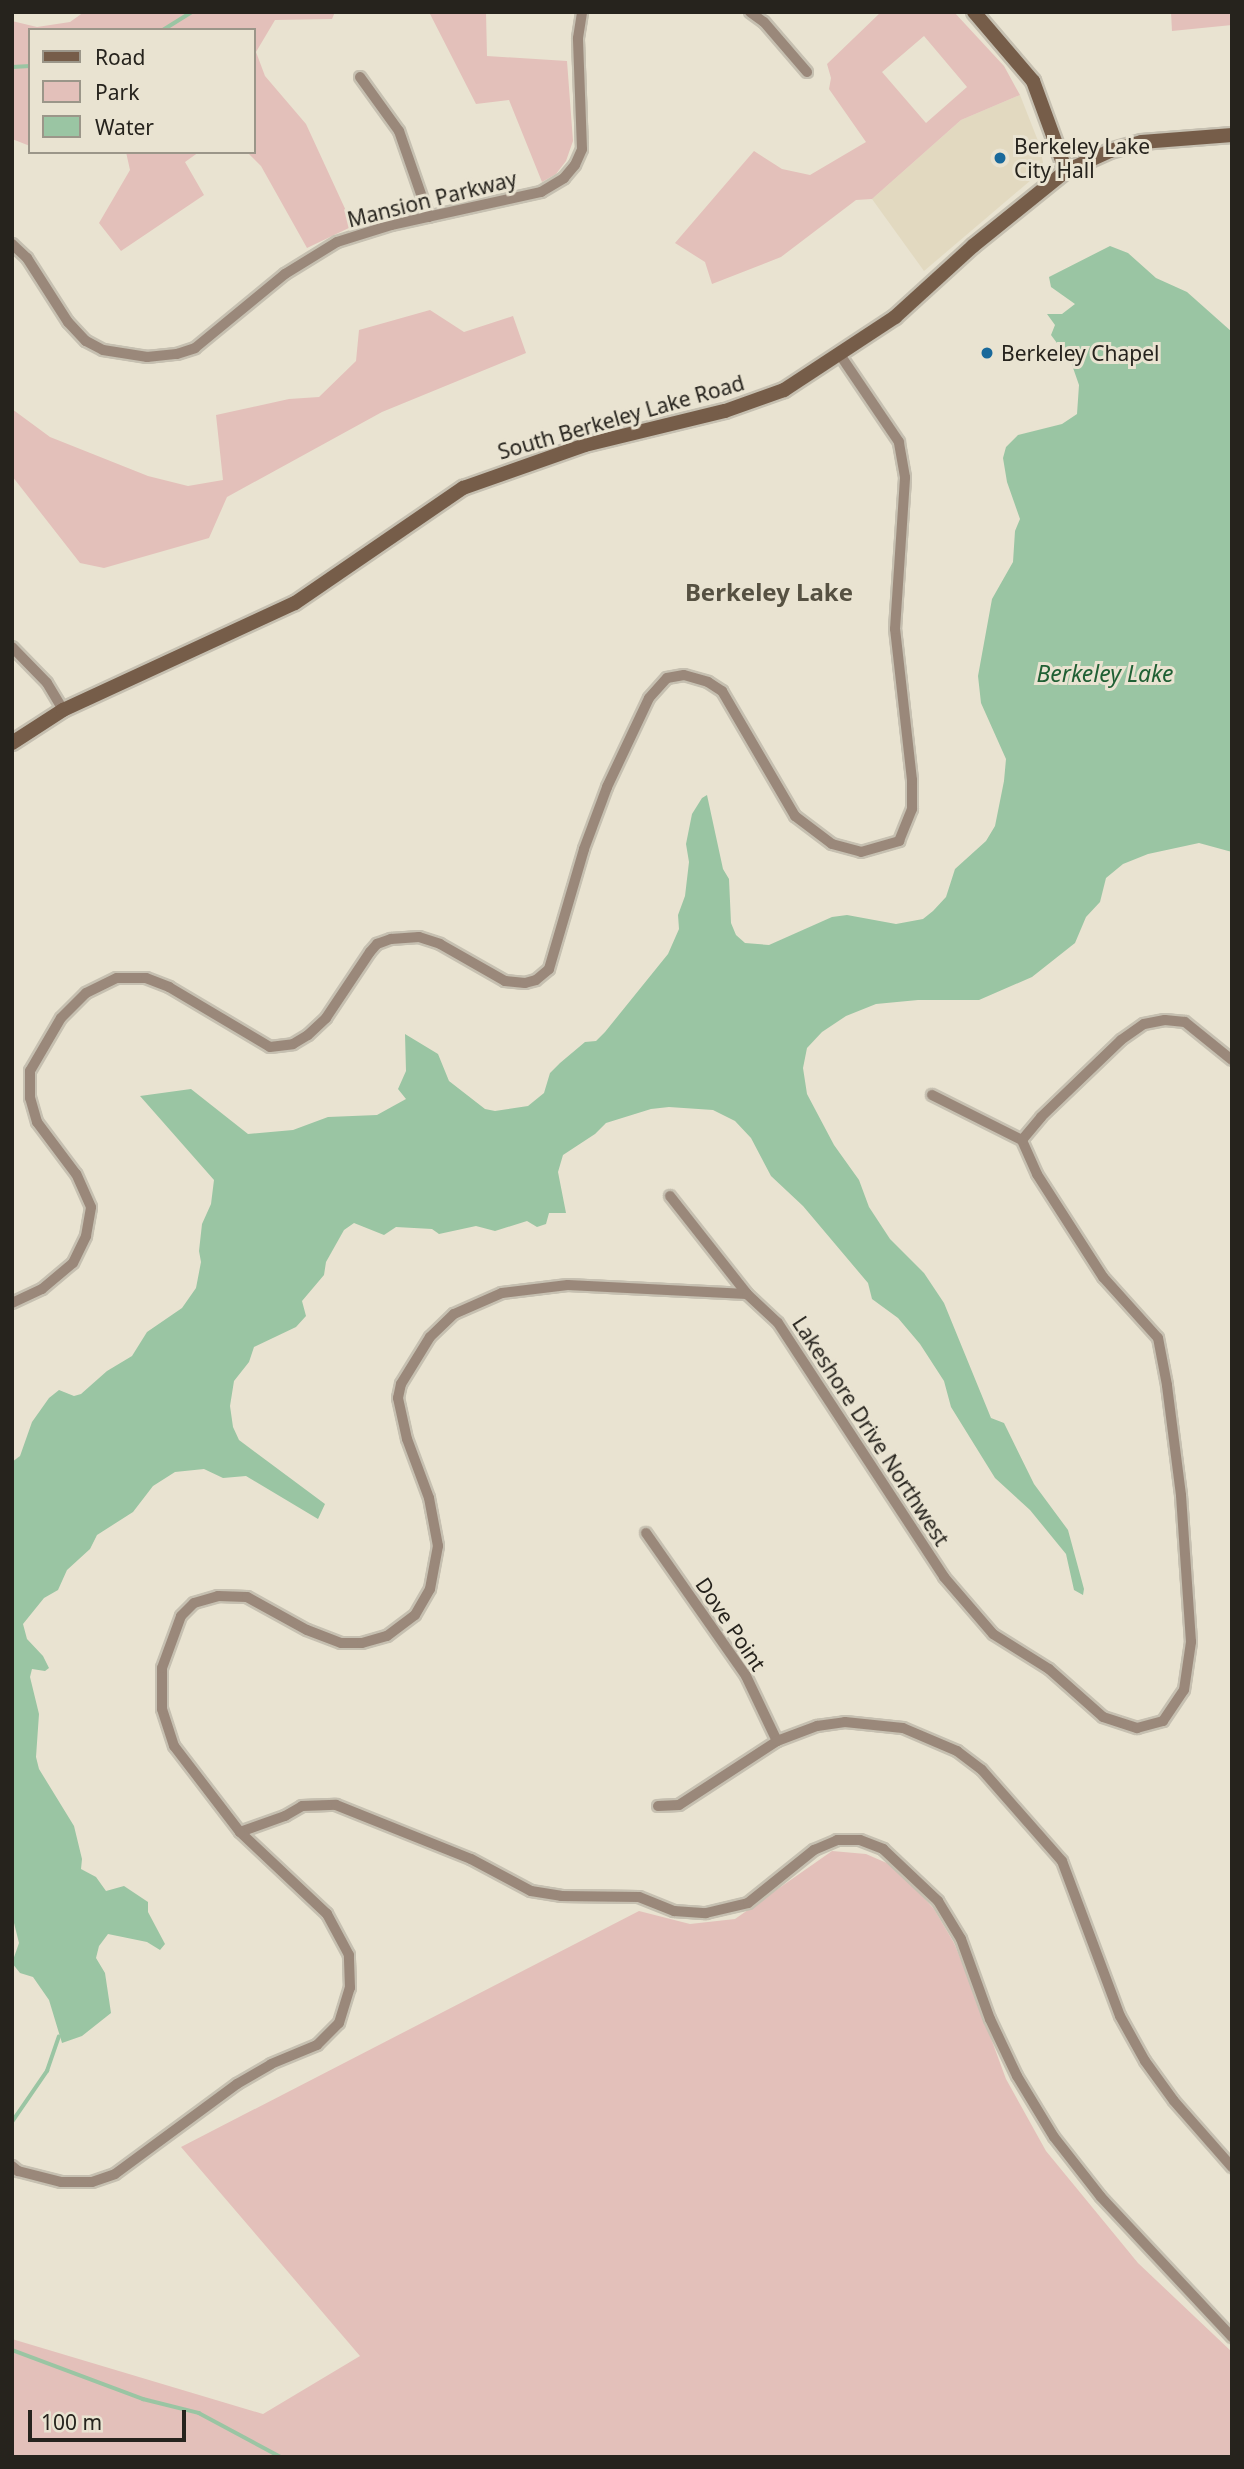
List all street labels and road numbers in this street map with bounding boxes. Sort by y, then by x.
street label: Mansion Parkway [345,166,519,232]
street label: South Berkeley Lake Road [495,370,747,464]
street label: Lakeshore Drive Northwest [787,1312,955,1550]
street label: Dove Point [691,1573,771,1675]

